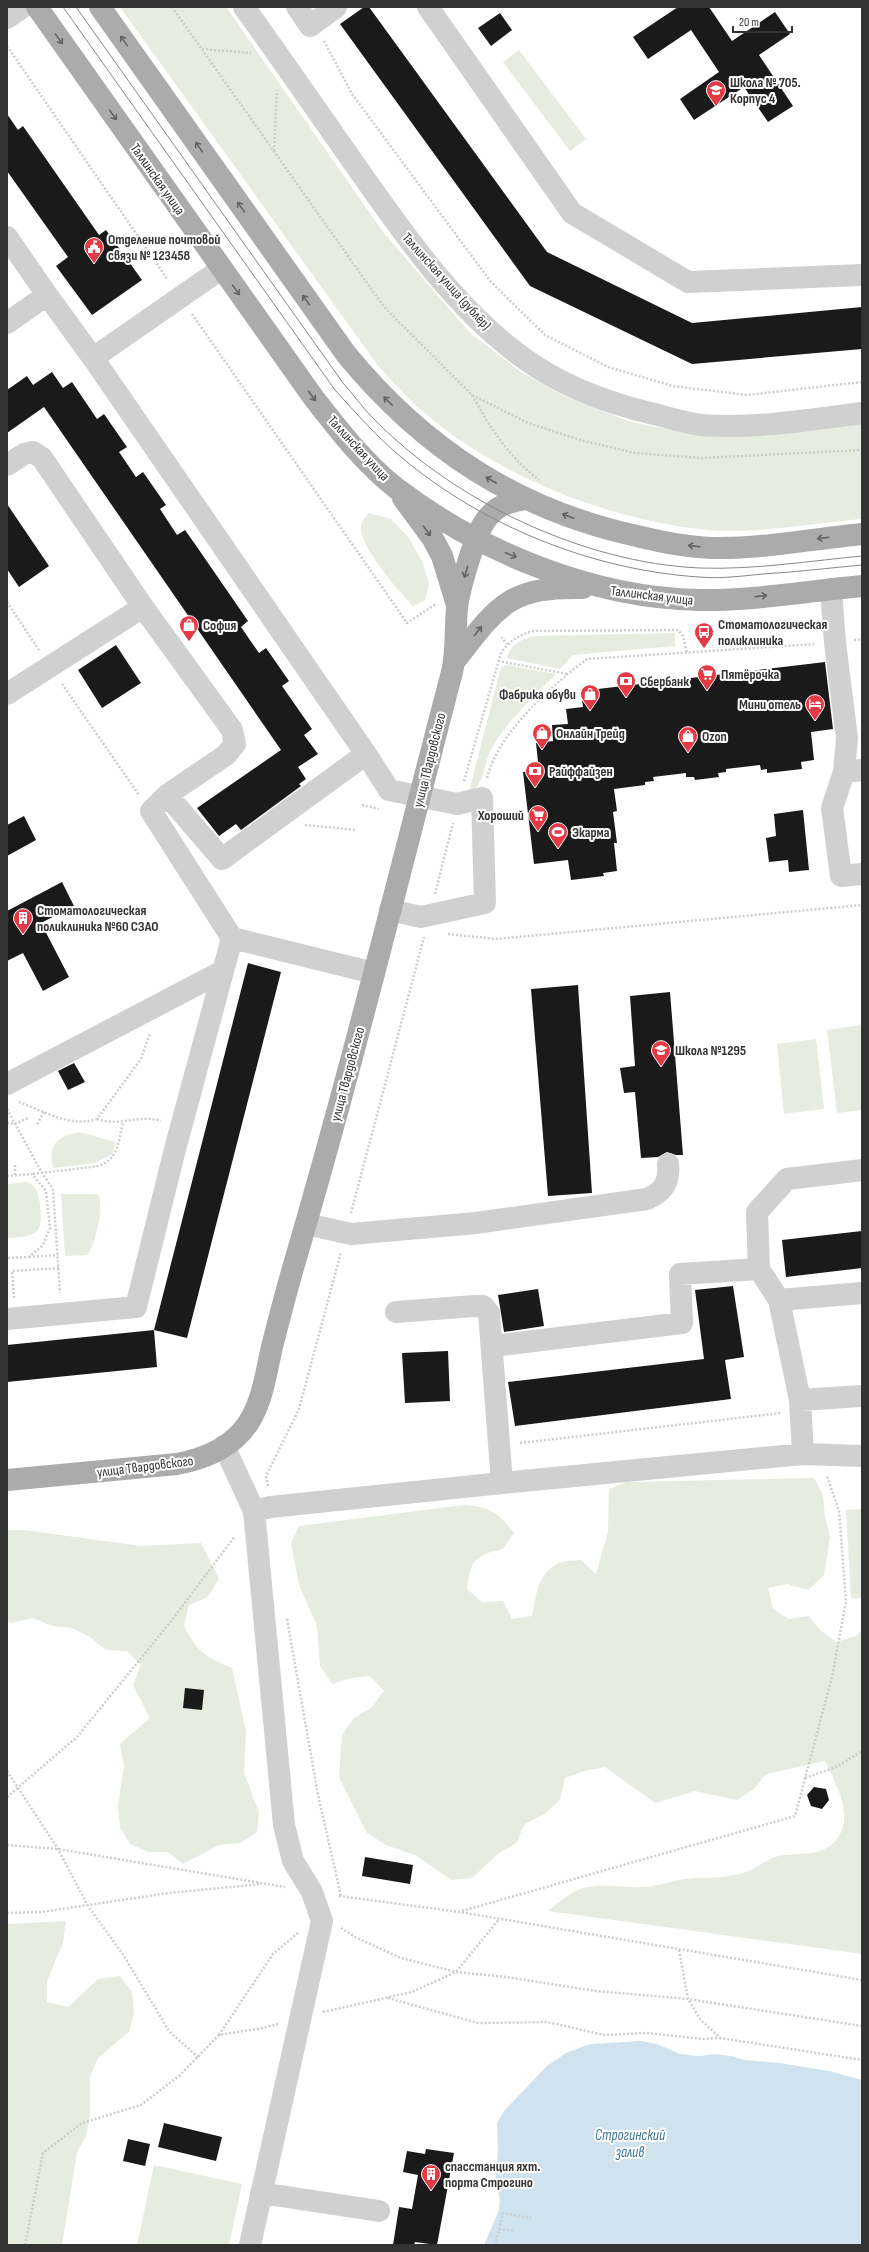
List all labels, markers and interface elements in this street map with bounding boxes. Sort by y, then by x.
scale bar [733,8,792,34]
text: 20 m [739,15,759,30]
one-way arrow [55,33,63,44]
one-way arrow [120,36,128,47]
place label: Школа № 705. Корпус 4 [730,74,801,107]
school or university icon: Школа № 705. Корпус 4 [705,79,727,107]
one-way arrow [109,109,117,120]
street label: Таллинская улица [127,140,188,218]
one-way arrow [195,142,203,153]
one-way arrow [237,202,245,213]
street label: Таллинская улица (дублёр) [399,229,495,333]
place label: Отделение почтовой связи № 123458 [108,231,220,264]
public building icon: Отделение почтовой связи № 123458 [83,236,105,264]
one-way arrow [232,285,240,296]
one-way arrow [302,295,310,306]
one-way arrow [308,390,317,401]
one-way arrow [383,396,393,406]
street label: Таллинская улица [324,412,393,485]
one-way arrow [485,475,497,483]
one-way arrow [562,512,574,520]
one-way arrow [423,525,431,536]
one-way arrow [817,534,830,542]
one-way arrow [688,543,701,550]
one-way arrow [505,551,517,559]
one-way arrow [462,565,469,578]
street label: Таллинская улица [610,582,694,609]
one-way arrow [754,592,767,600]
shop icon: София [178,614,200,642]
place label: Стоматологическая поликлиника [718,616,827,649]
place label: София [203,617,236,634]
bus stop icon: Стоматологическая поликлиника [693,621,715,649]
one-way arrow [474,625,482,636]
supermarket icon: Пятёрочка [696,663,718,691]
place label: Пятёрочка [721,666,779,683]
bank icon: Сбербанк [615,670,637,698]
place label: Сбербанк [640,673,689,690]
shop icon: Фабрика обуви [579,683,601,711]
place label: Фабрика обуви [499,686,576,703]
hotel icon: Мини отель [804,693,826,721]
place label: Мини отель [739,696,801,713]
street label: улица Твардовского [409,711,450,809]
shop icon: Онлайн Трейд [531,722,553,750]
place label: Онлайн Трейд [556,725,625,742]
shop icon: Ozon [677,725,699,753]
place label: Ozon [702,728,727,745]
bank icon: Райффайзен [524,760,546,788]
place label: Райффайзен [549,763,613,780]
supermarket icon: Хороший [527,804,549,832]
place label: Хороший [477,807,524,824]
sports icon: Экарма [547,821,569,849]
place label: Экарма [572,824,610,841]
place label: Стоматологическая поликлиника №60 СЗАО [37,902,159,935]
building icon: Стоматологическая поликлиника №60 СЗАО [12,907,34,935]
street label: улица Твардовского [327,1025,368,1123]
school or university icon: Школа №1295 [650,1039,672,1067]
place label: Школа №1295 [675,1042,746,1059]
street label: улица Твардовского [96,1452,195,1481]
water label: Строгинский залив [595,2126,666,2162]
place label: спасстанция яхт. порта Строгино [445,2158,540,2191]
building icon: спасстанция яхт. порта Строгино [420,2163,442,2191]

